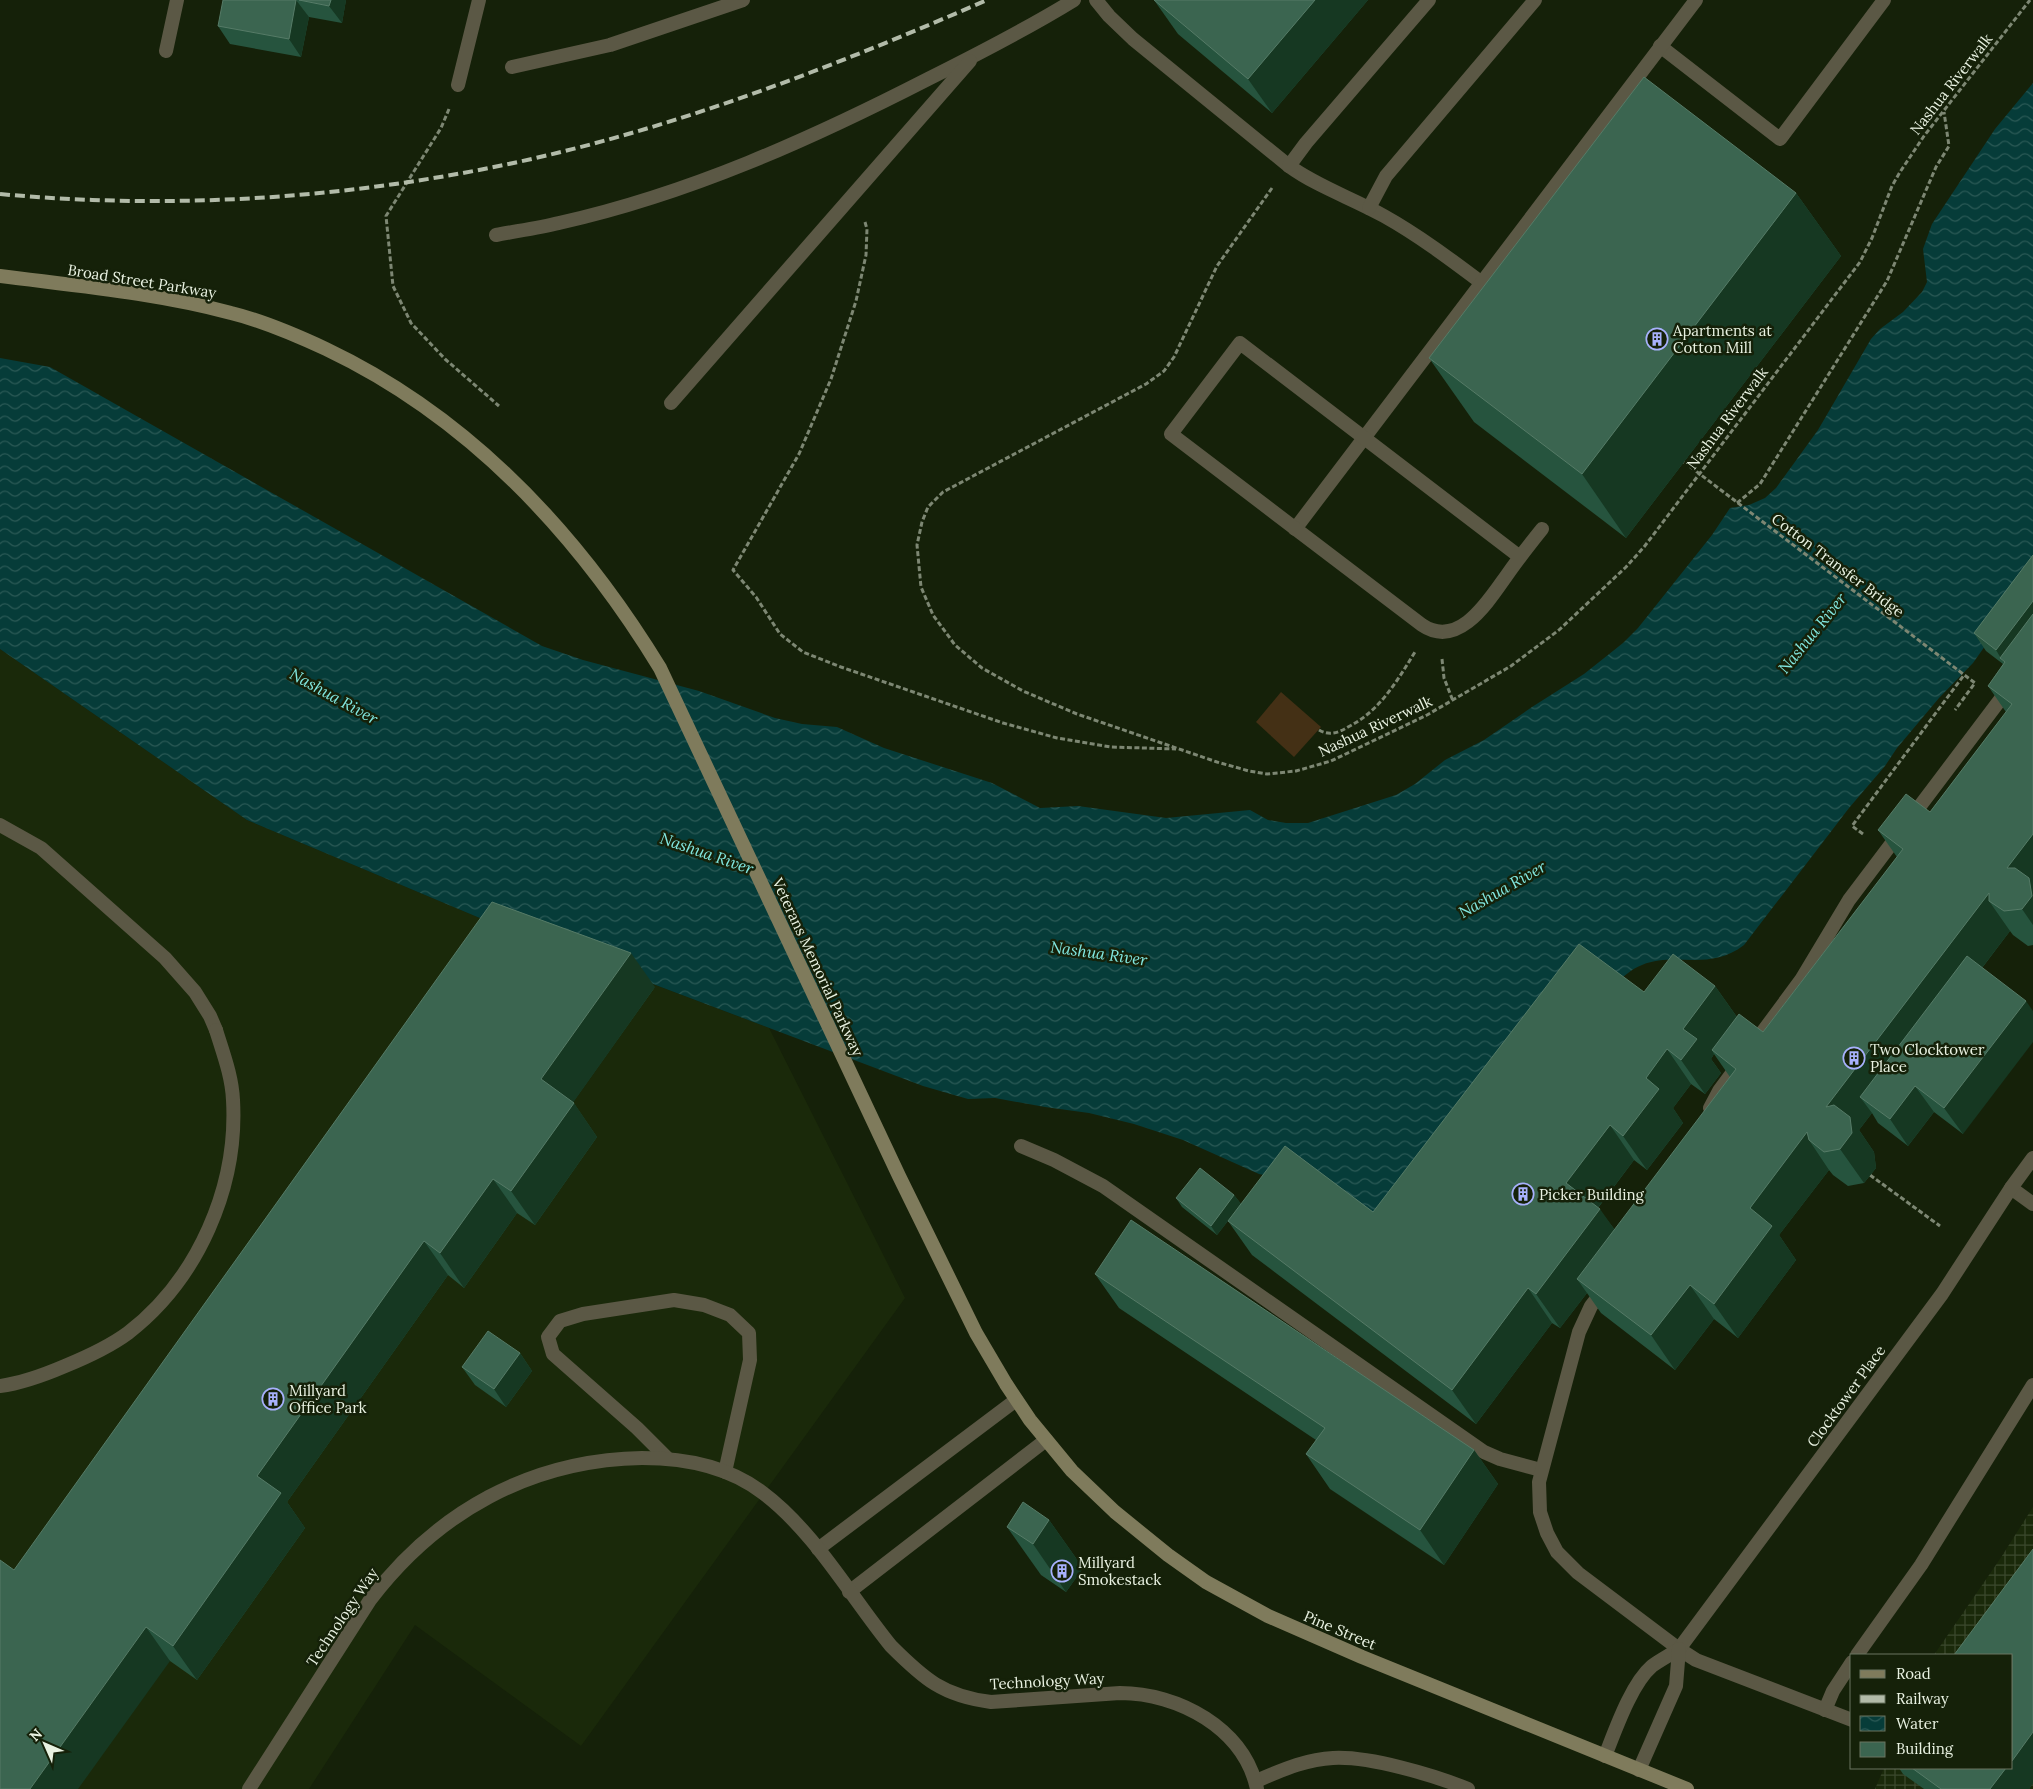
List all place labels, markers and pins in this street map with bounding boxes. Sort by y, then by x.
place label: Apartments at Cotton Mill [1672,321,1772,357]
building icon: Apartments at Cotton Mill [1645,327,1669,351]
place label: Two Clocktower Place [1870,1040,1985,1076]
building icon: Two Clocktower Place [1842,1046,1866,1070]
building icon: Picker Building [1511,1182,1535,1206]
place label: Picker Building [1539,1185,1645,1204]
place label: Millyard Office Park [289,1381,367,1417]
building icon: Millyard Office Park [261,1387,285,1411]
place label: Millyard Smokestack [1078,1553,1161,1589]
building icon: Millyard Smokestack [1050,1559,1074,1583]

